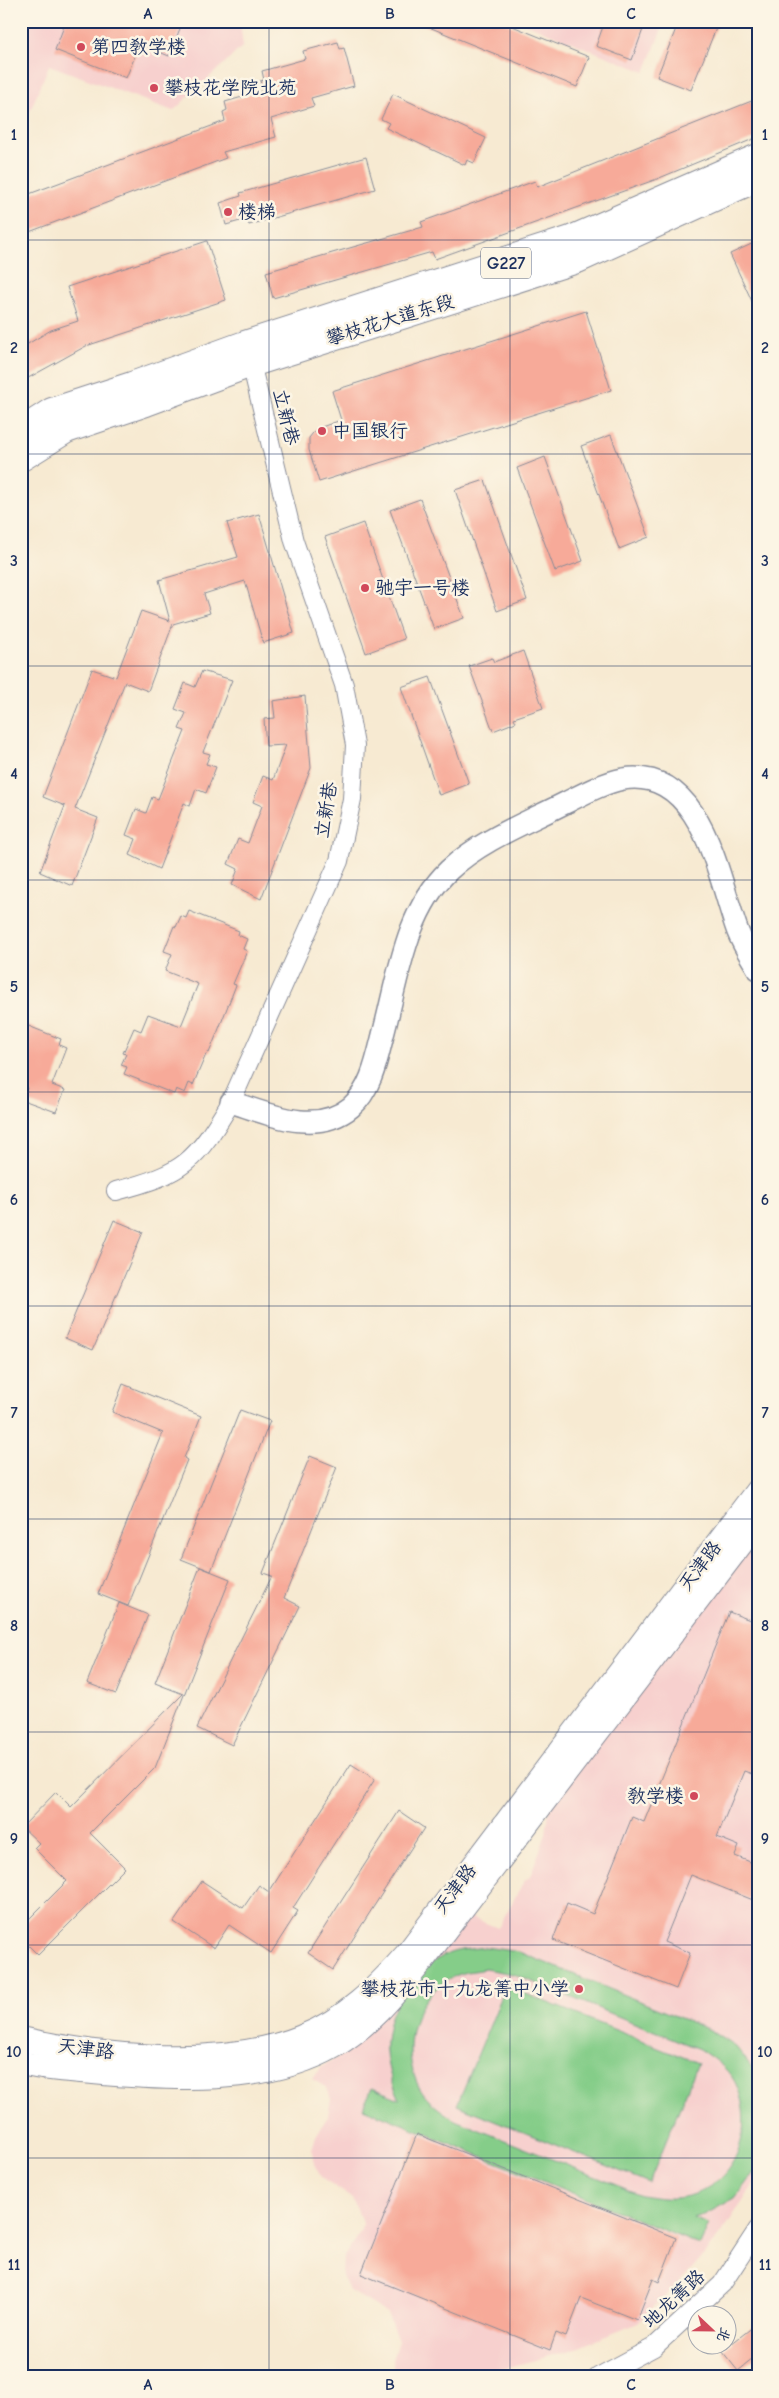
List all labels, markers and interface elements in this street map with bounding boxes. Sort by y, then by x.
text: A [144,5,153,23]
text: B [385,5,395,23]
text: C [626,5,636,23]
place label: 第四教学楼 [91,36,186,58]
marker: 第四教学楼 [75,41,87,53]
place label: 攀枝花学院北苑 [164,77,297,99]
marker: 攀枝花学院北苑 [148,82,160,94]
text: 1 [11,126,17,144]
text: 1 [762,126,768,144]
place label: 楼梯 [238,201,276,223]
marker: 楼梯 [222,206,234,218]
road number: G227 [481,248,531,278]
street label: 攀枝花大道东段 [323,290,457,350]
text: 2 [10,339,18,357]
text: 2 [761,339,769,357]
street label: 立新巷 [268,387,304,447]
place label: 中国银行 [332,420,408,442]
marker: 中国银行 [316,425,328,437]
text: 3 [10,552,18,570]
text: 3 [761,552,769,570]
place label: 驰宇一号楼 [375,577,470,599]
marker: 驰宇一号楼 [359,582,371,594]
text: 4 [10,765,18,783]
text: 4 [761,765,769,783]
street label: 立新巷 [311,780,341,840]
text: 5 [10,978,18,996]
text: 5 [761,978,769,996]
text: 6 [10,1191,18,1209]
text: 6 [761,1191,769,1209]
text: 7 [10,1404,18,1422]
text: 7 [761,1404,769,1422]
street label: 天津路 [674,1537,726,1595]
text: 8 [10,1617,18,1635]
text: 8 [761,1617,769,1635]
place label: 教学楼 [627,1785,684,1807]
marker: 教学楼 [688,1790,700,1802]
text: 9 [10,1830,18,1848]
text: 9 [761,1830,769,1848]
street label: 天津路 [429,1860,481,1918]
place label: 攀枝花市十九龙箐中小学 [360,1978,569,2000]
marker: 攀枝花市十九龙箐中小学 [573,1983,585,1995]
street label: 天津路 [56,2035,116,2063]
text: 10 [6,2043,22,2061]
text: 10 [757,2043,773,2061]
text: 11 [8,2256,20,2274]
text: 11 [759,2256,771,2274]
street label: 地龙箐路 [639,2265,709,2333]
north arrow [686,2306,736,2356]
text: 北 [713,2325,734,2344]
text: A [144,2376,153,2394]
text: B [385,2376,395,2394]
text: C [626,2376,636,2394]

